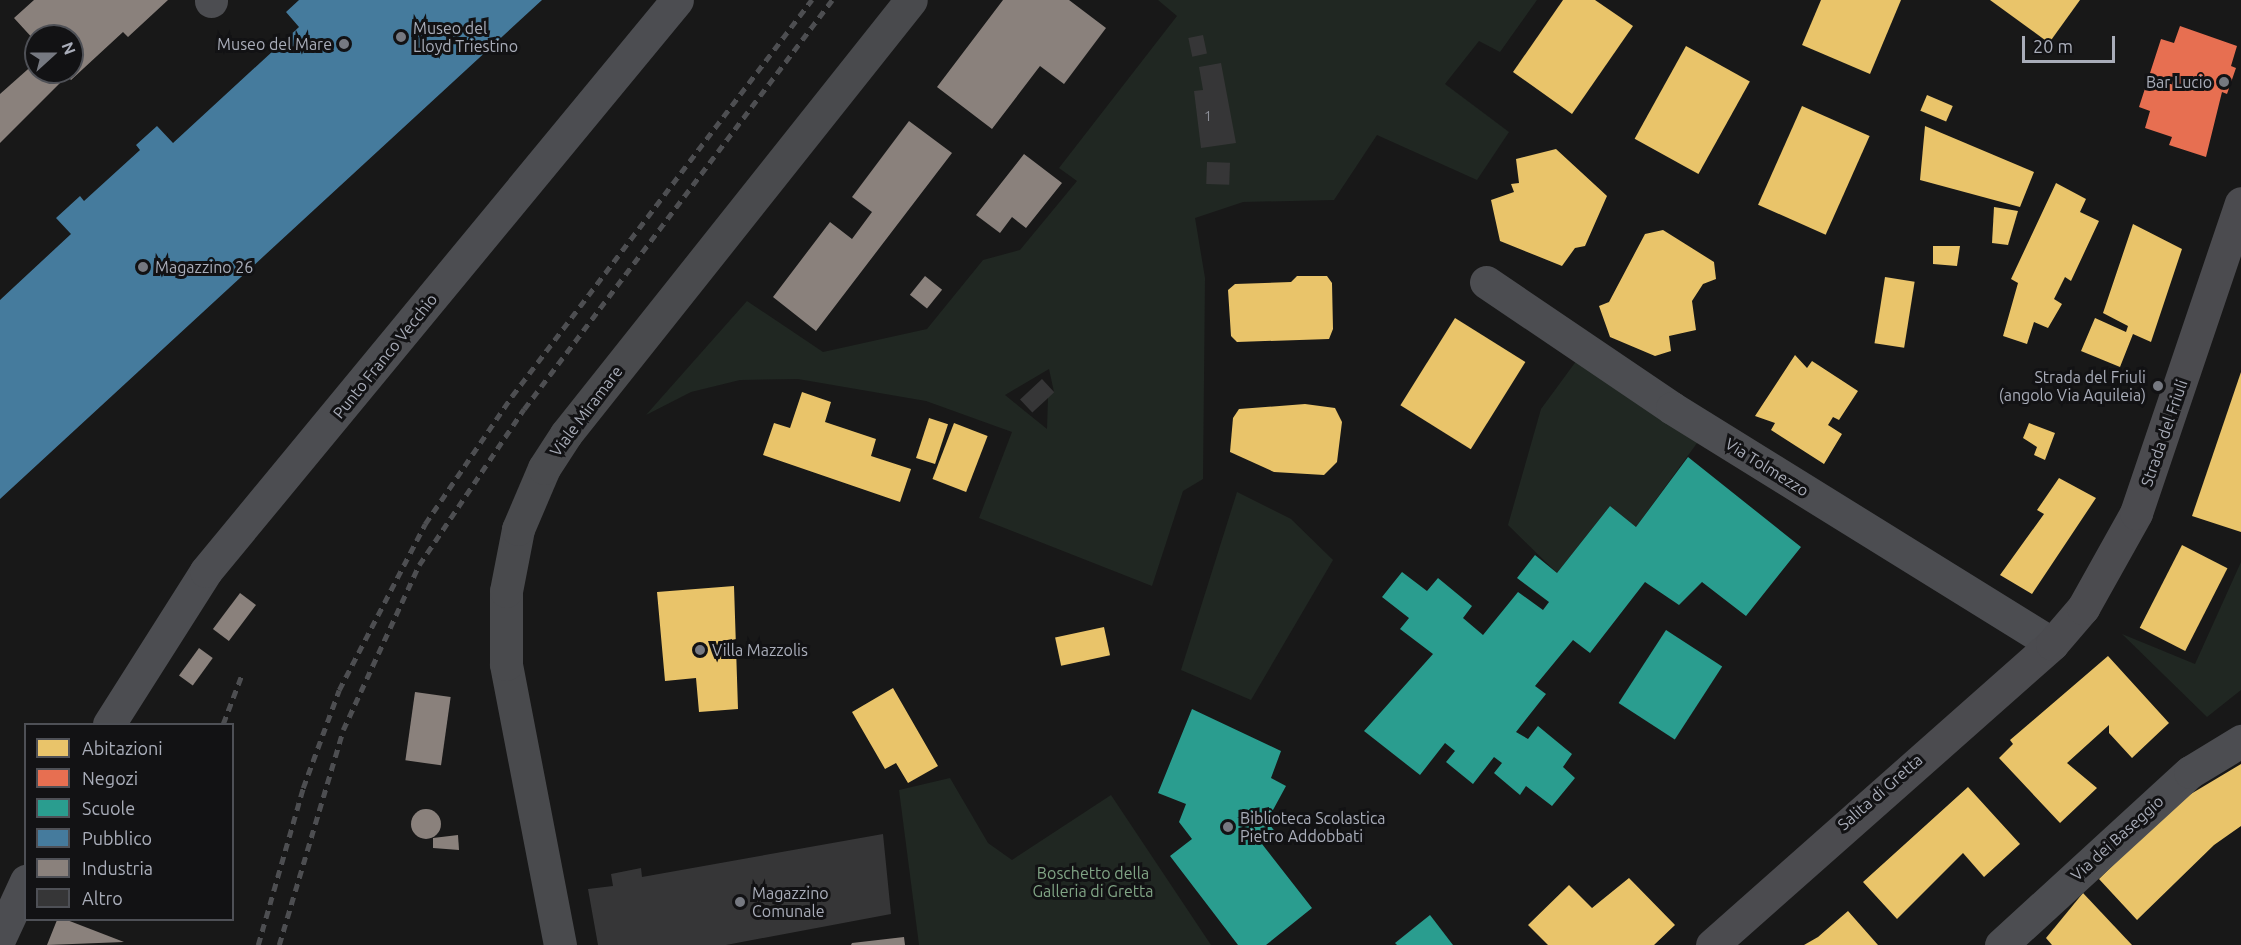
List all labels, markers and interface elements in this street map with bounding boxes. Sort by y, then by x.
place label: Museo del Lloyd Triestino [413,18,518,56]
north arrow [24,24,84,84]
scale bar [2025,24,2118,62]
marker: Museo del Lloyd Triestino [394,30,408,44]
place label: Museo del Mare [217,34,332,54]
text: 20 m [2033,36,2073,56]
marker: Museo del Mare [337,37,351,51]
text: N [58,39,79,57]
place label: Bar Lucio [2146,72,2212,92]
marker: Bar Lucio [2217,75,2231,89]
house number: 1 [1204,108,1212,124]
place label: Magazzino 26 [155,257,253,277]
marker: Magazzino 26 [136,260,150,274]
street label: Punto Franco Vecchio [329,290,441,422]
street label: Viale Miramare [546,362,626,460]
place label: Strada del Friuli (angolo Via Aquileia) [1999,367,2146,405]
street label: Strada del Friuli [2137,377,2191,489]
marker: Strada del Friuli (angolo Via Aquileia) [2151,379,2165,393]
street label: Via Tolmezzo [1722,434,1812,500]
place label: Villa Mazzolis [712,640,808,660]
marker: Villa Mazzolis [693,643,707,657]
legend [24,723,234,921]
text: Abitazioni [82,738,163,758]
street label: Salita di Gretta [1834,750,1926,834]
text: Negozi [82,768,138,788]
street label: Via dei Baseggio [2067,791,2167,885]
text: Scuole [82,798,135,818]
place label: Biblioteca Scolastica Pietro Addobbati [1240,808,1386,846]
marker: Biblioteca Scolastica Pietro Addobbati [1221,820,1235,834]
text: Pubblico [82,828,152,848]
text: Industria [82,858,153,878]
park label: Boschetto della Galleria di Gretta [1032,863,1154,901]
place label: Magazzino Comunale [752,883,829,921]
text: Altro [82,888,123,908]
marker: Magazzino Comunale [733,895,747,909]

